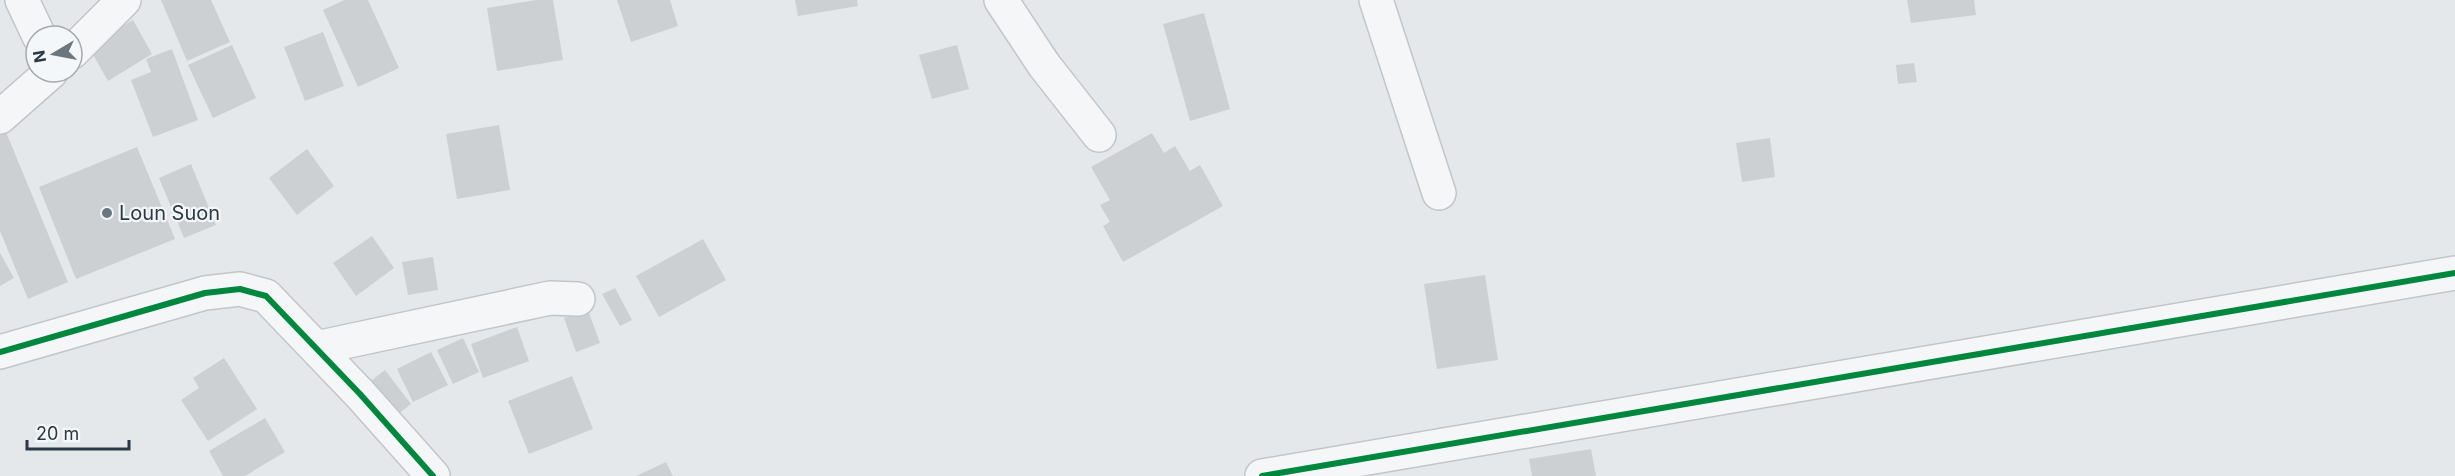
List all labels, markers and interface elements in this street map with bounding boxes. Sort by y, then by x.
north arrow [24,24,84,84]
text: N [28,49,50,64]
place label: Loun Suon [119,201,220,225]
marker: Loun Suon [100,206,114,220]
scale bar [27,413,129,451]
text: 20 m [36,423,79,444]

